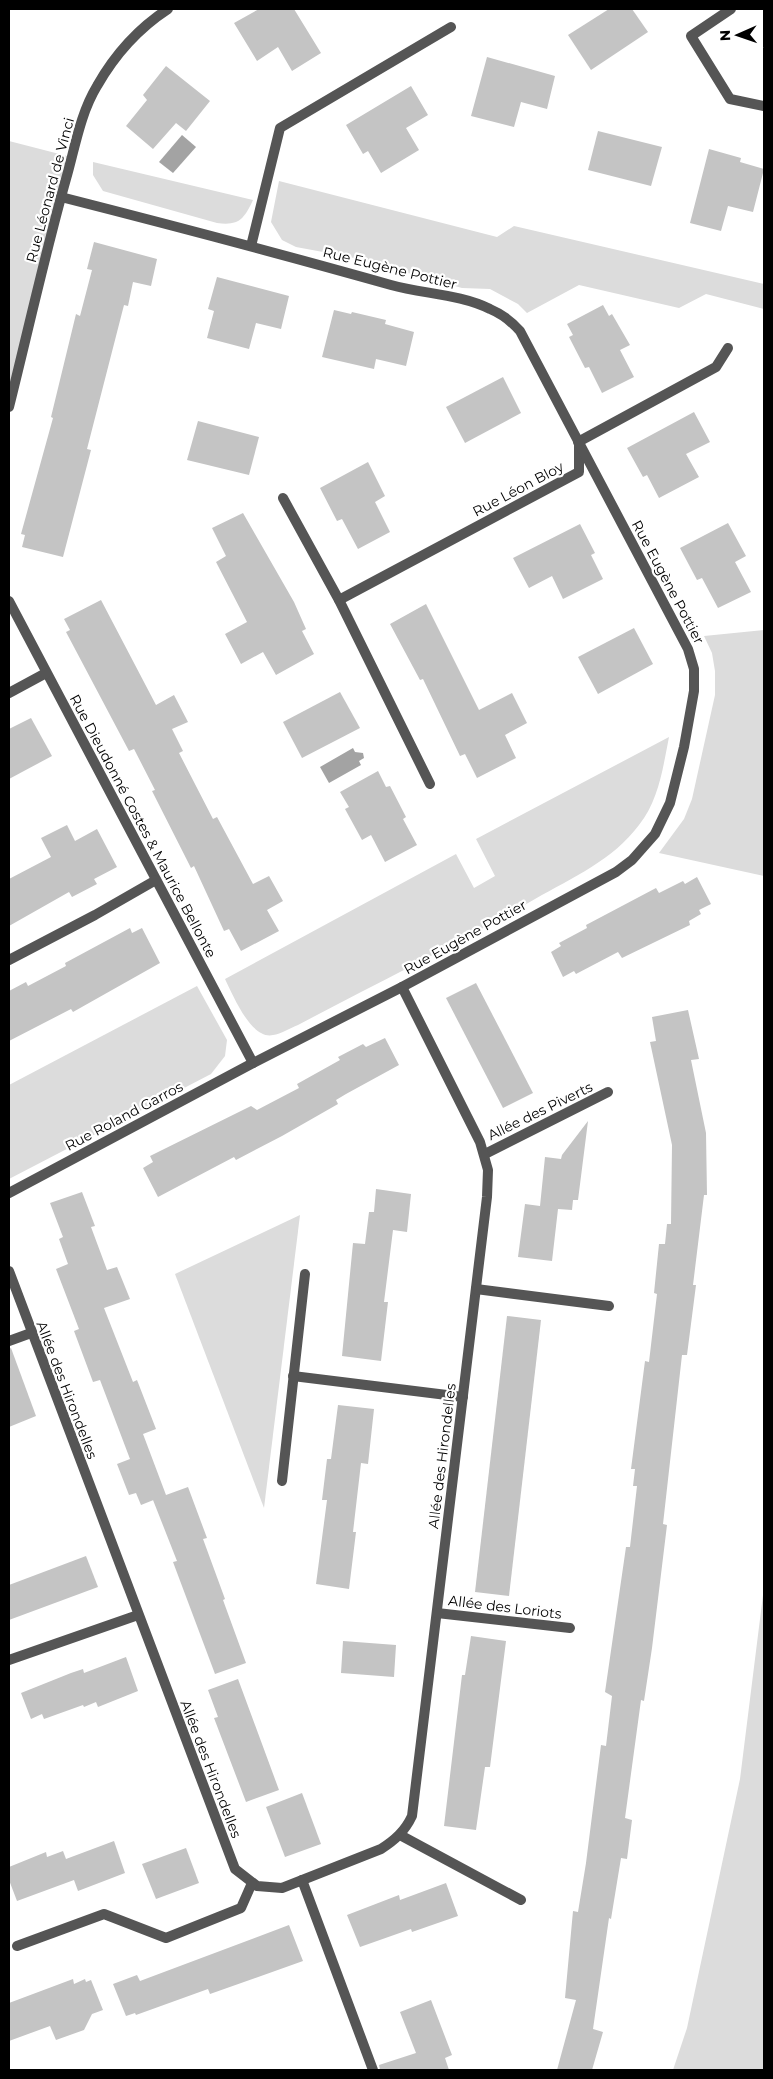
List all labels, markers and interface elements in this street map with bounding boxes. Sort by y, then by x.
north arrow [713,10,763,60]
text: N [716,29,734,41]
street label: Rue Léonard de Vinci [22,116,78,264]
street label: Rue Eugène Pottier [321,243,459,293]
street label: Rue Léon Bloy [469,457,567,521]
street label: Rue Eugène Pottier [628,517,708,647]
street label: Rue Dieudonné Costes & Maurice Bellonte [66,691,220,961]
street label: Rue Eugène Pottier [400,896,530,978]
street label: Rue Roland Garros [62,1077,186,1155]
street label: Allée des Piverts [485,1078,596,1144]
street label: Allée des Hirondelles [32,1319,102,1462]
street label: Allée des Hirondelles [424,1382,460,1530]
street label: Allée des Loriots [447,1591,563,1623]
street label: Allée des Hirondelles [176,1698,246,1841]

